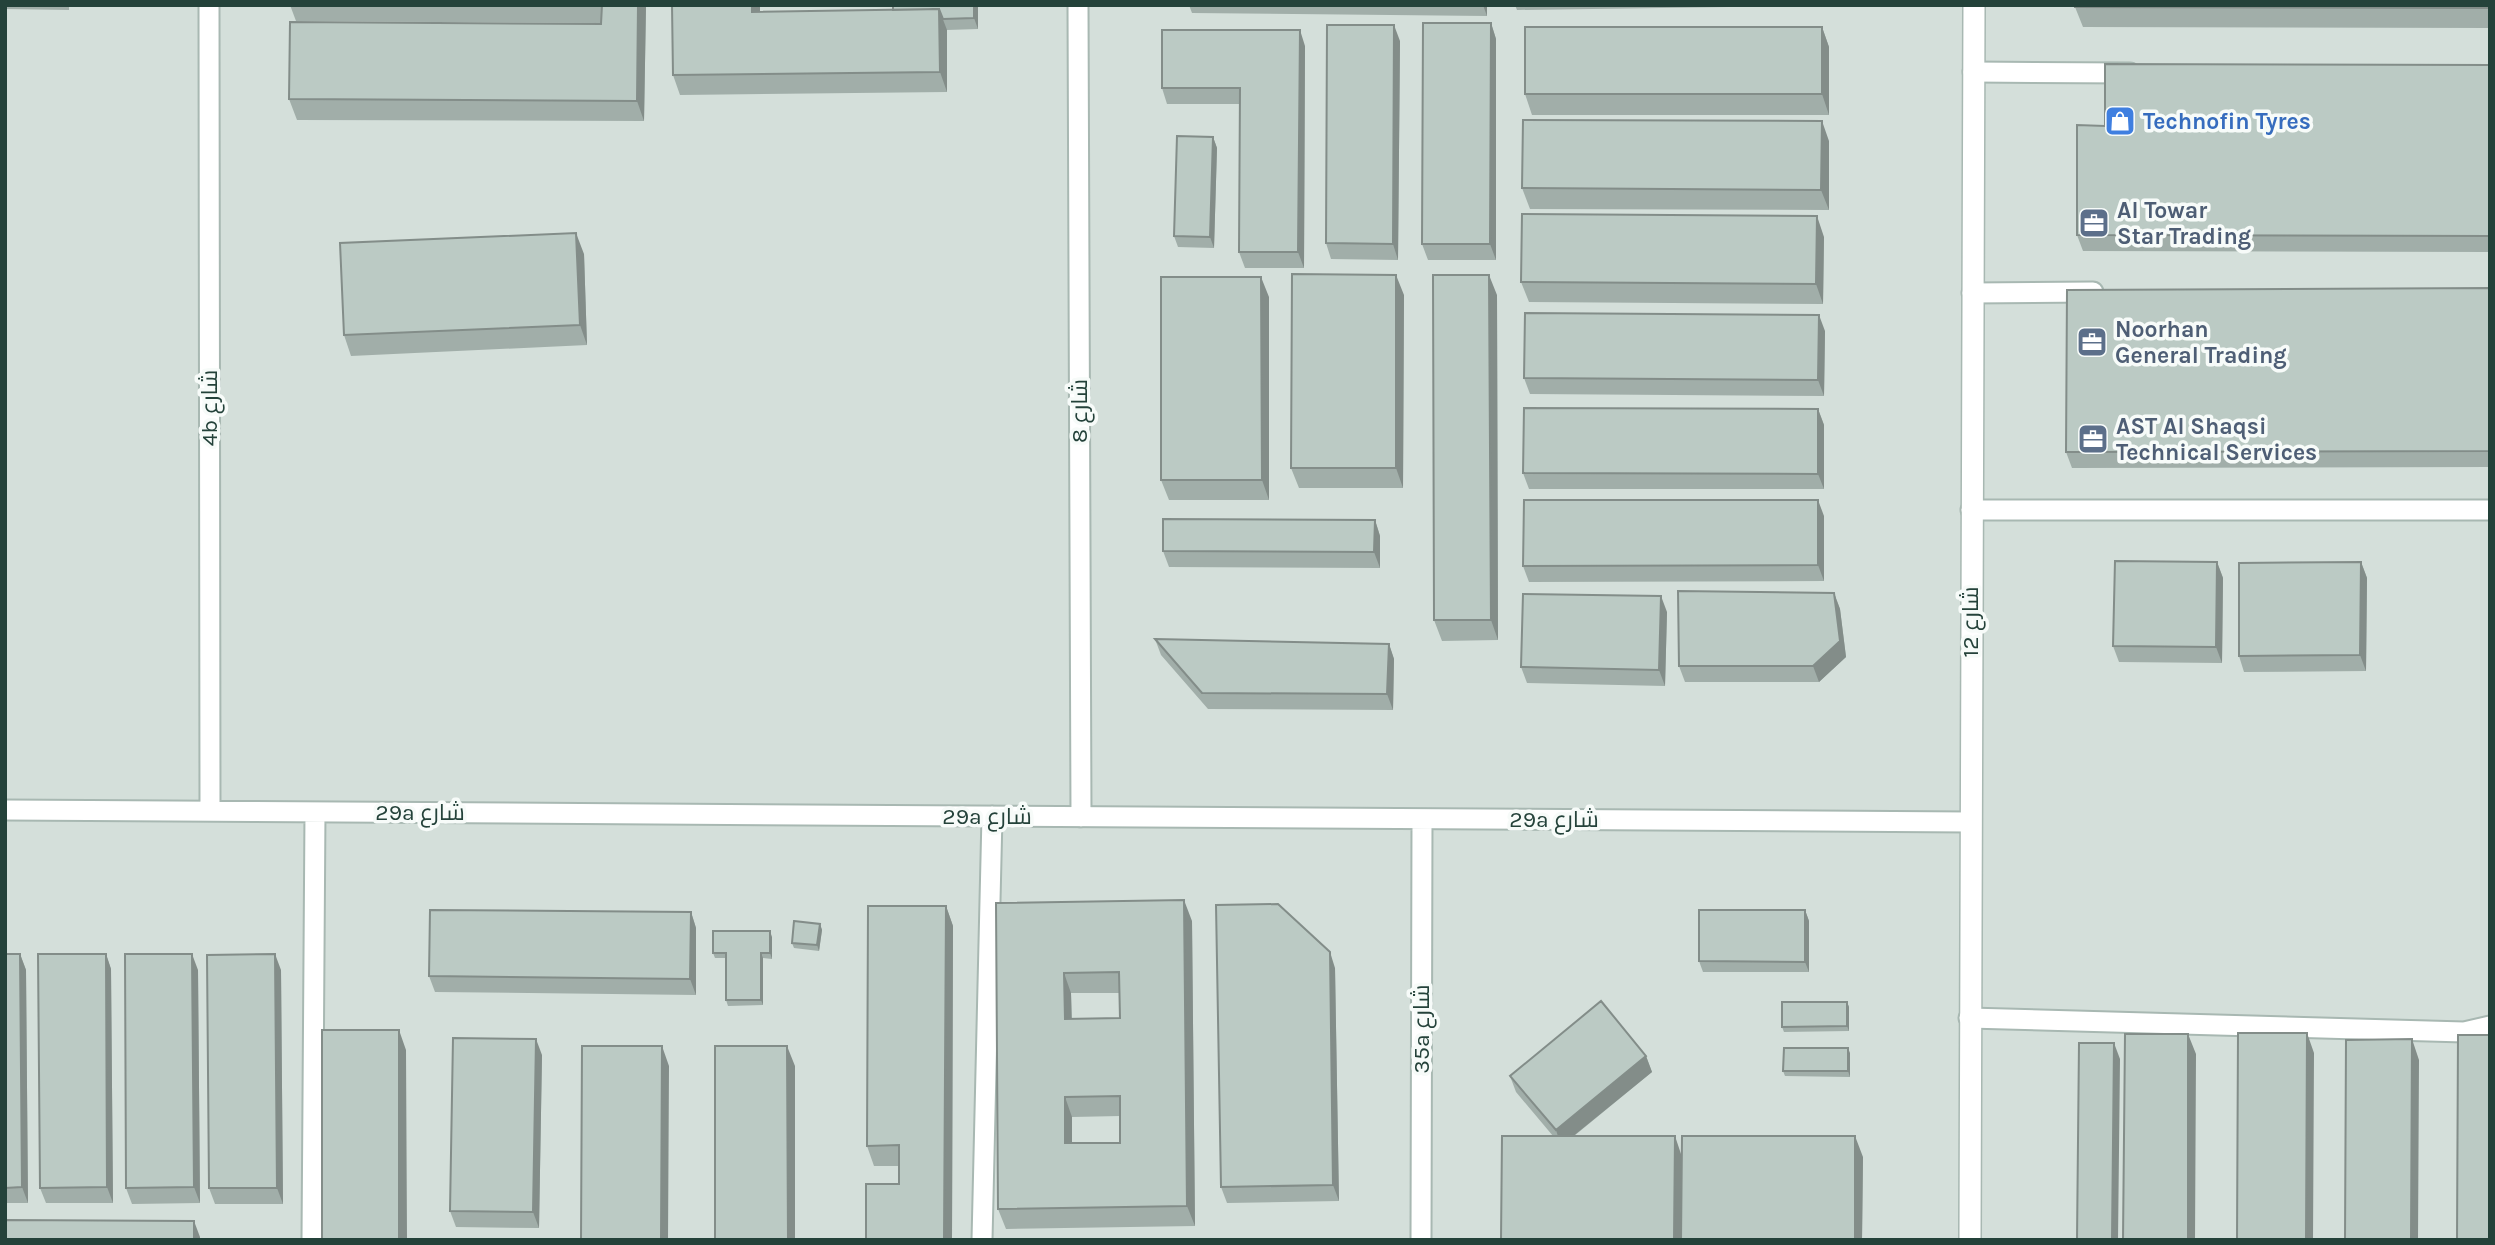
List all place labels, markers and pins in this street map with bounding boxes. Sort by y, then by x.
shop icon: Technofin Tyres [2103,104,2137,138]
place label: Technofin Tyres [2143,108,2311,135]
place label: Al Towar Star Trading [2117,197,2251,250]
office icon: Al Towar Star Trading [2077,206,2111,240]
place label: Noorhan General Trading [2115,316,2287,369]
office icon: Noorhan General Trading [2075,325,2109,359]
place label: AST Al Shaqsi Technical Services [2116,413,2317,466]
office icon: AST Al Shaqsi Technical Services [2076,422,2110,456]

